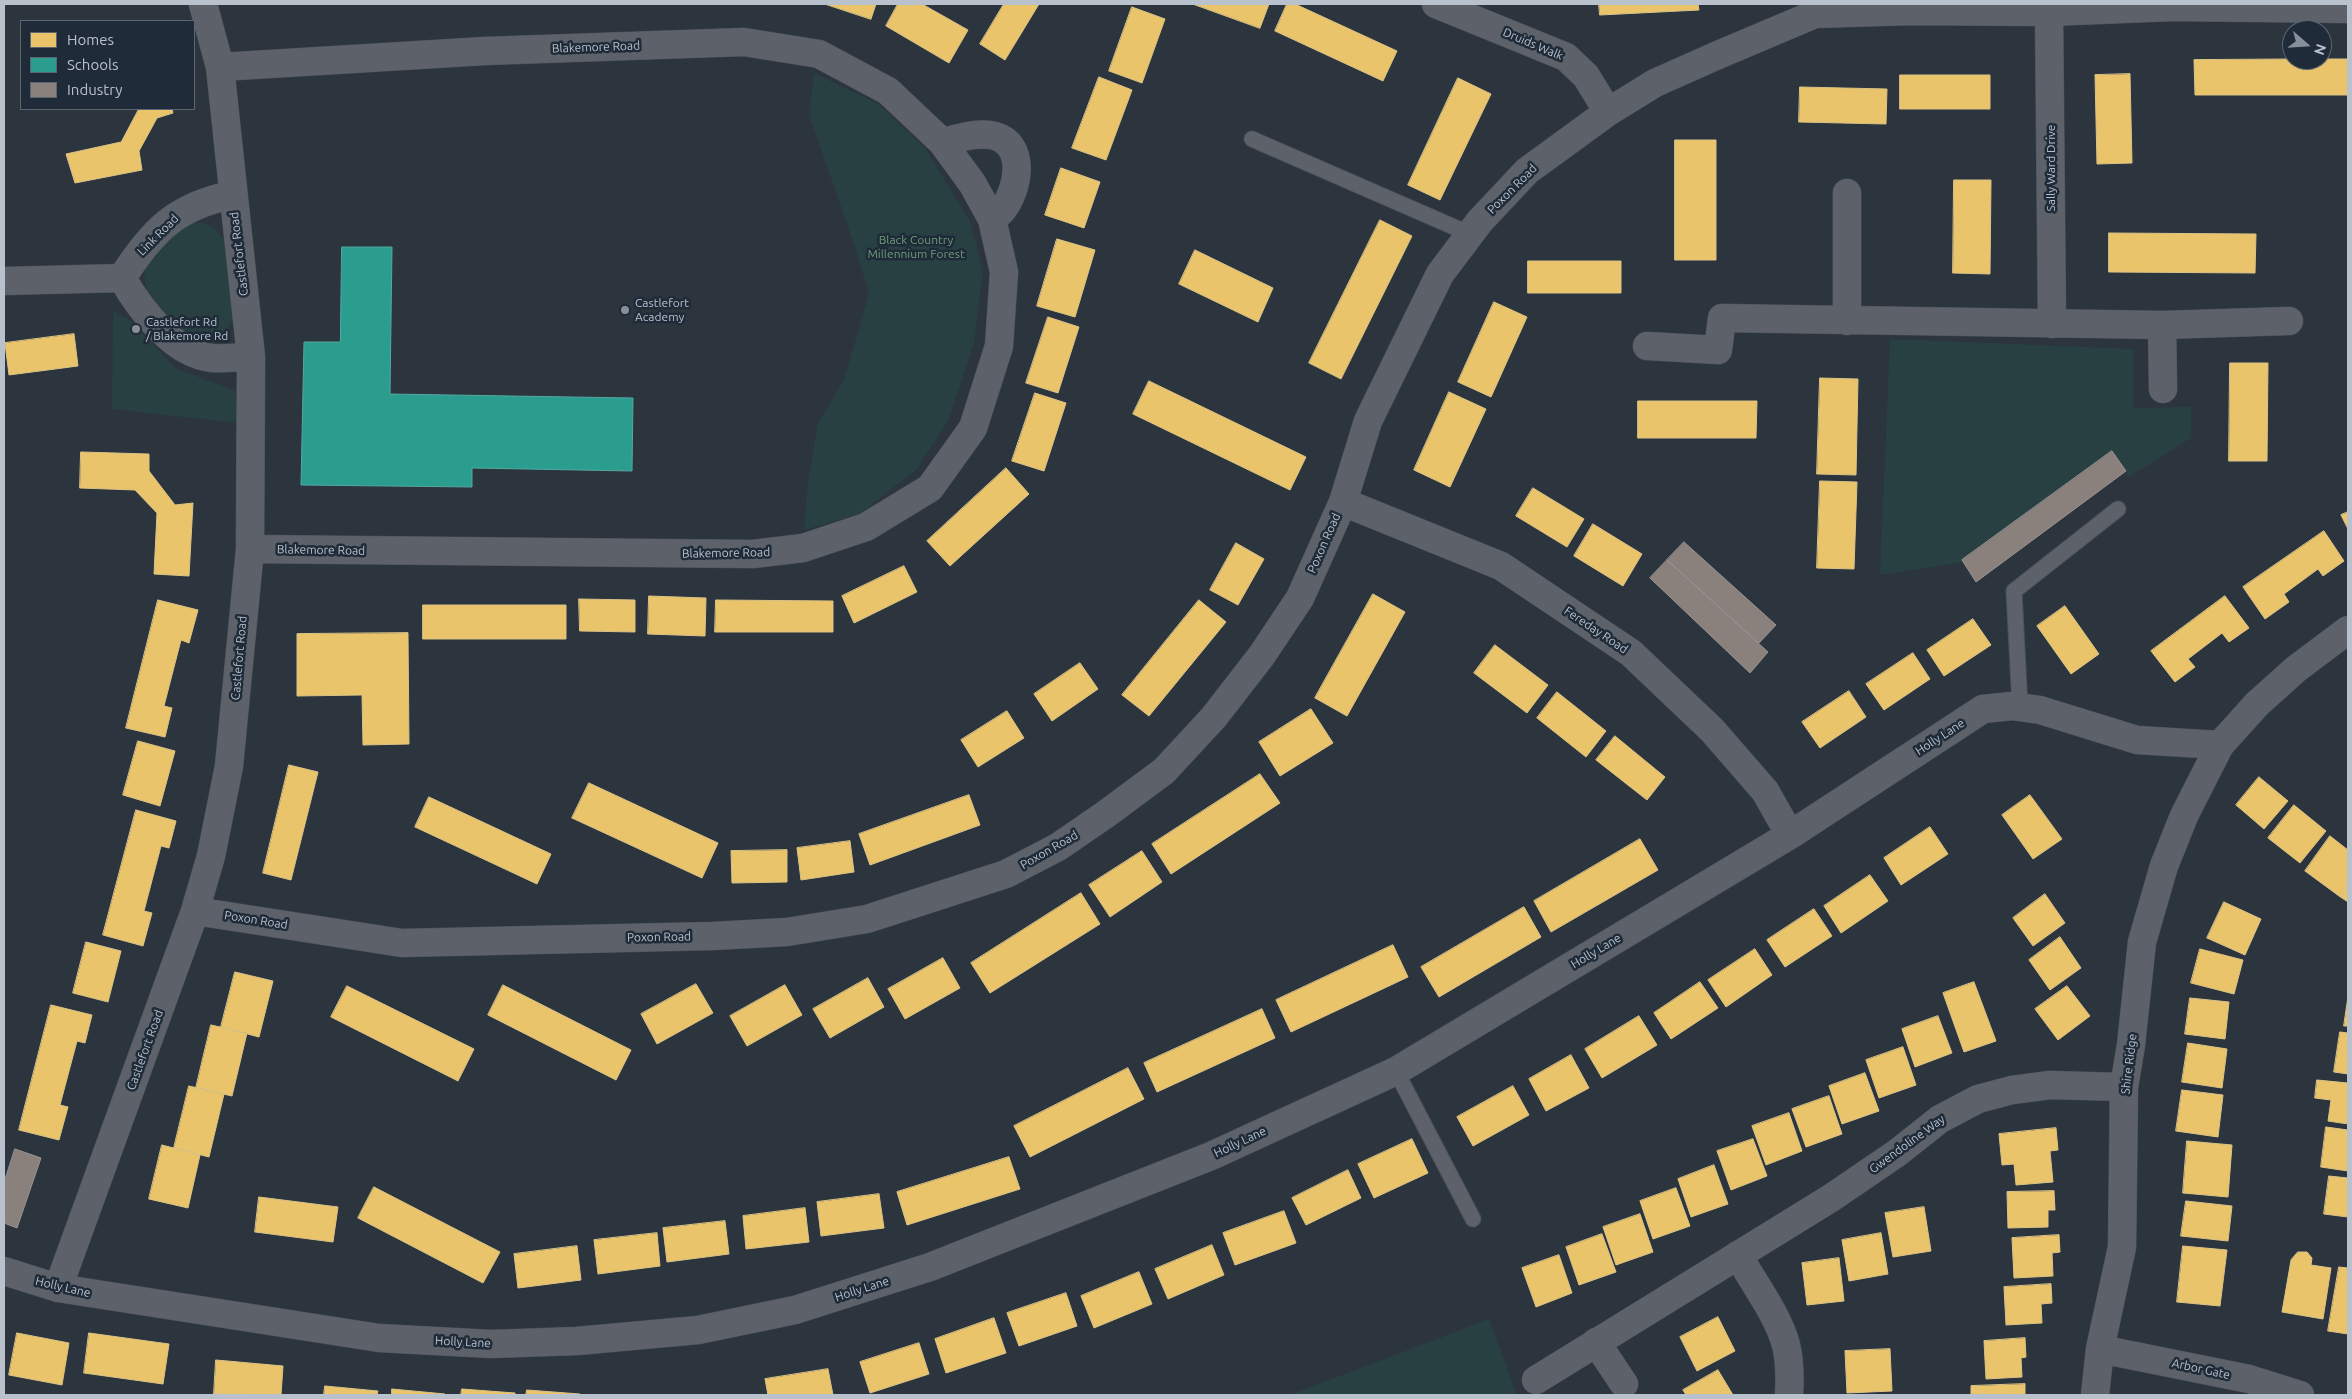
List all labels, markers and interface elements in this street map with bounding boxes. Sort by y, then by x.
legend [20,20,195,110]
north arrow [2282,20,2332,70]
street label: Druids Walk [1501,25,1565,63]
text: Homes [67,31,114,48]
street label: Blakemore Road [552,38,640,56]
text: N [2311,42,2330,57]
text: Schools [67,56,118,73]
text: Industry [67,81,122,98]
street label: Sally Ward Drive [2044,125,2058,211]
street label: Poxon Road [1484,161,1540,217]
street label: Link Road [134,211,182,259]
street label: Castlefort Road [227,211,251,297]
park label: Black Country Millennium Forest [867,233,965,261]
place label: Castlefort Academy [635,296,689,324]
marker: Castlefort Academy [619,304,631,316]
place label: Castlefort Rd / Blakemore Rd [146,315,228,343]
marker: Castlefort Rd / Blakemore Rd [130,323,142,335]
street label: Poxon Road [1304,511,1344,575]
street label: Blakemore Road [277,542,365,558]
street label: Blakemore Road [682,545,770,561]
street label: Fereday Road [1562,603,1630,657]
street label: Castlefort Road [228,615,250,701]
street label: Holly Lane [1913,716,1967,758]
street label: Poxon Road [1018,828,1080,872]
street label: Poxon Road [223,908,289,932]
street label: Poxon Road [627,929,691,945]
street label: Holly Lane [1568,930,1624,972]
street label: Castlefort Road [124,1008,166,1092]
street label: Shire Ridge [2118,1033,2140,1095]
street label: Gwendoline Way [1866,1112,1948,1176]
street label: Holly Lane [1212,1124,1268,1160]
street label: Holly Lane [34,1274,92,1300]
street label: Holly Lane [833,1274,891,1304]
street label: Holly Lane [435,1333,491,1351]
street label: Arbor Gate [2171,1356,2231,1382]

